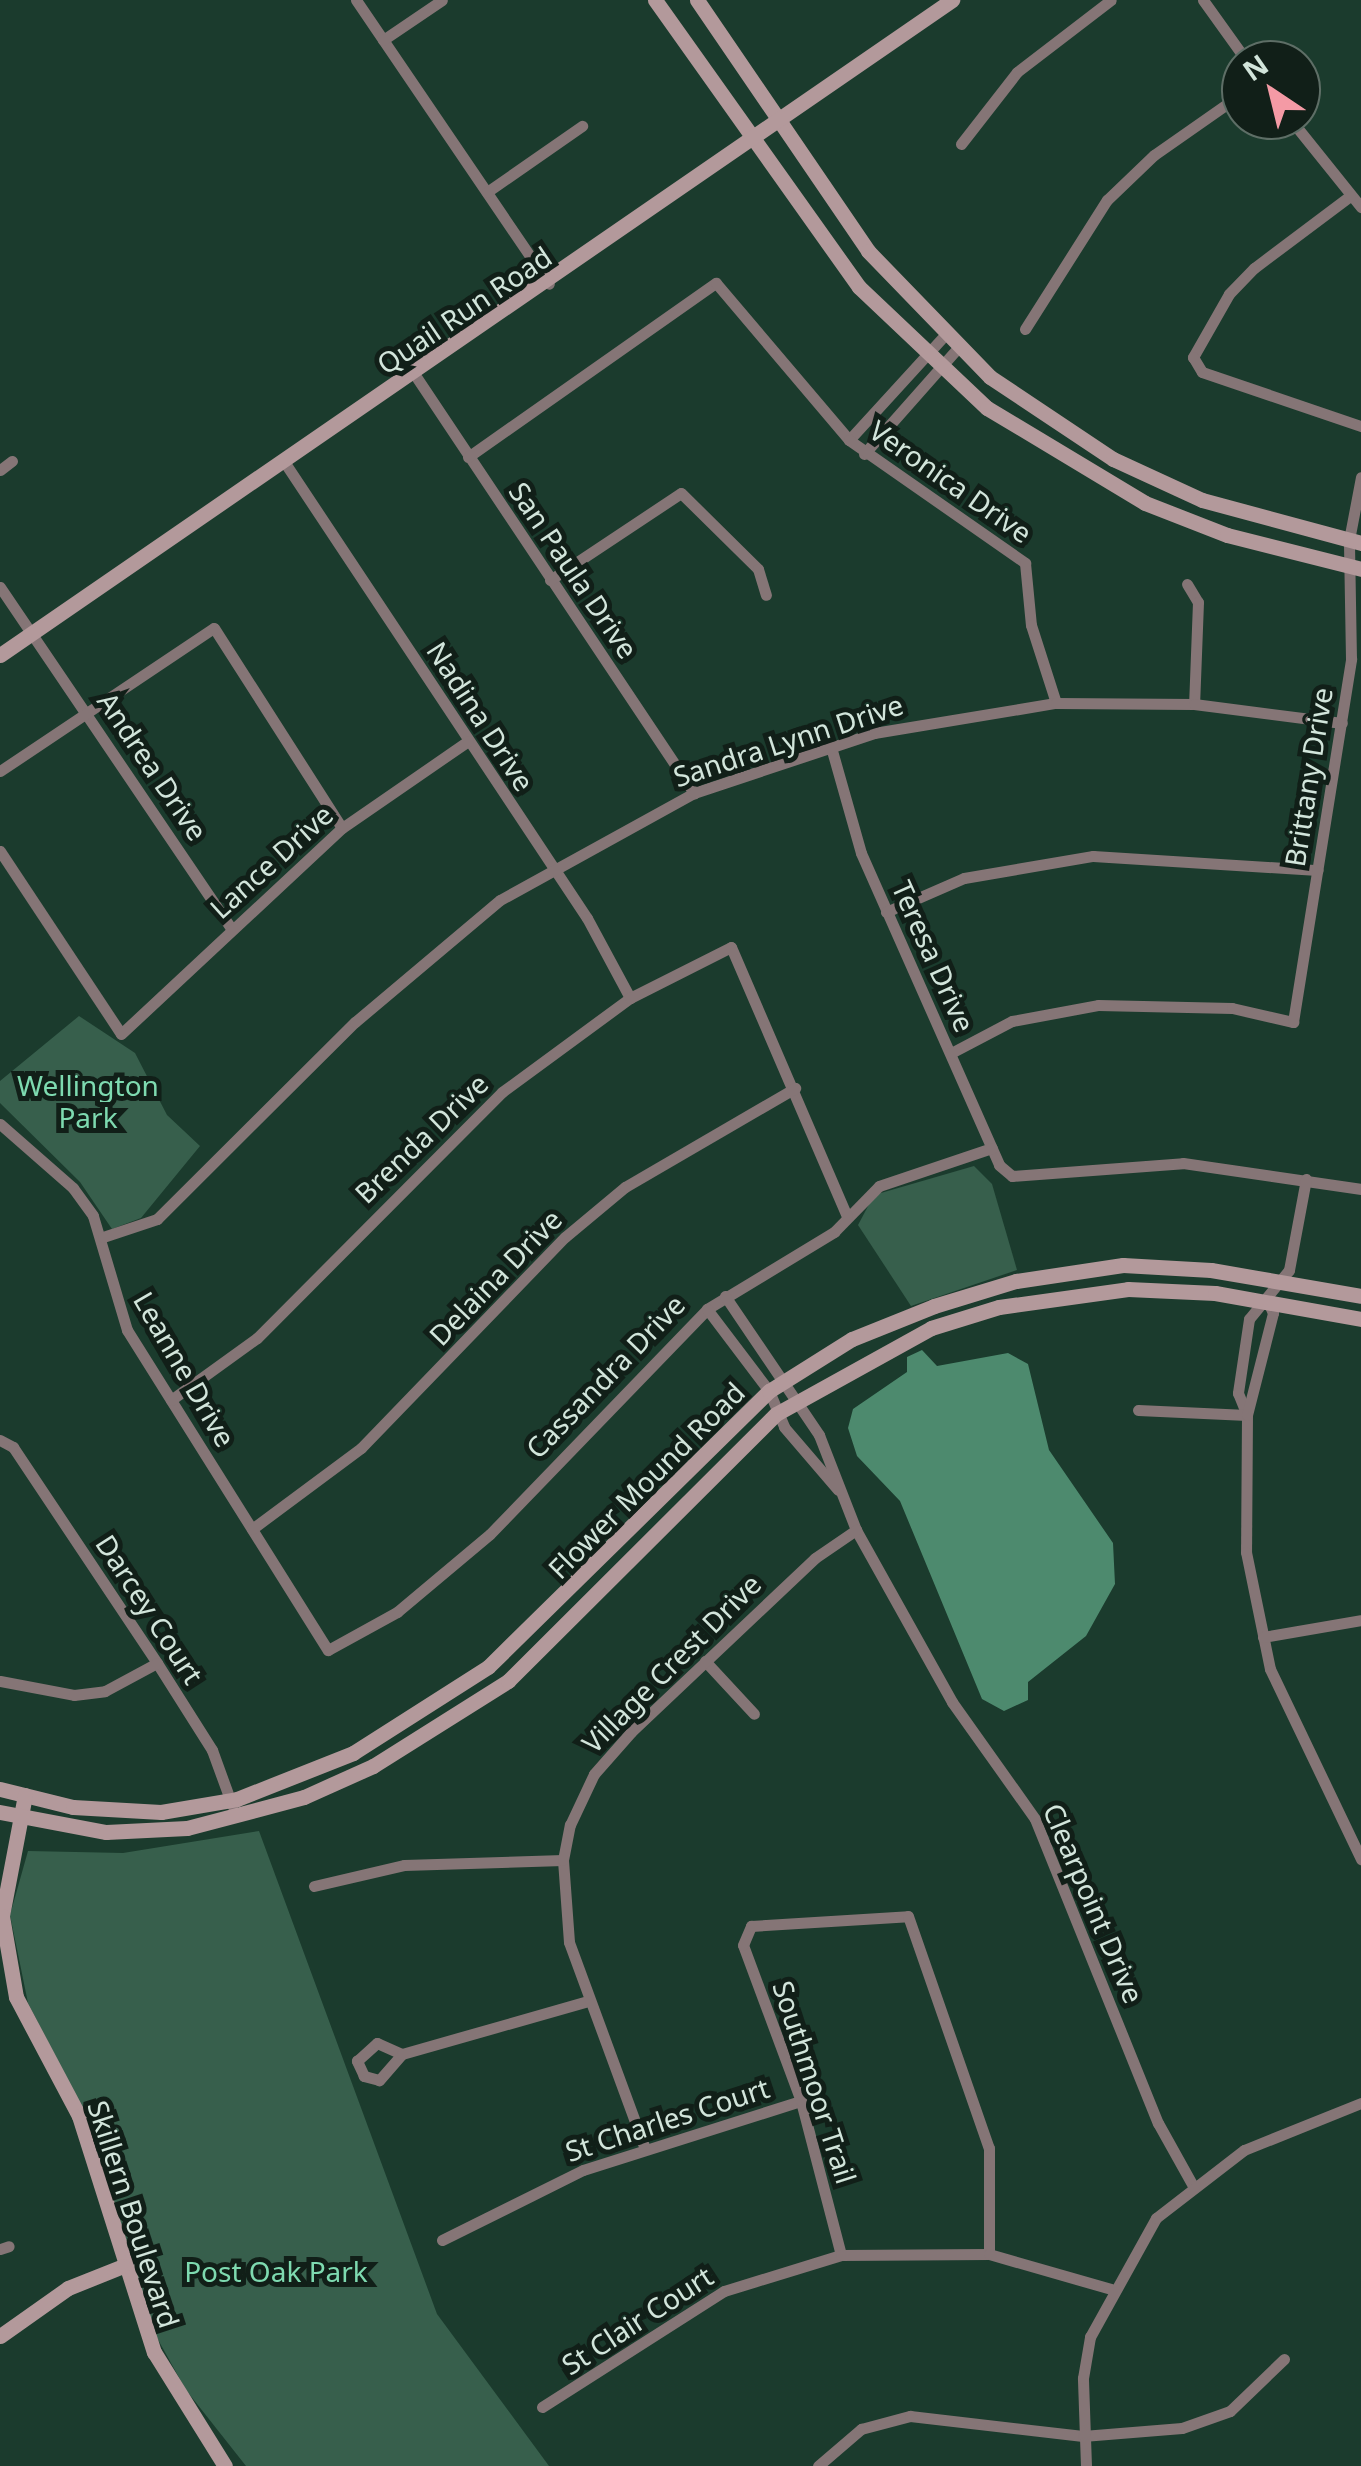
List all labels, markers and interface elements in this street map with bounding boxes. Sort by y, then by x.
north arrow [1221,40,1321,140]
text: N [1235,45,1275,89]
street label: Quail Run Road [370,239,558,381]
street label: Veronica Drive [863,413,1039,549]
street label: San Paula Drive [503,476,645,664]
street label: Nadina Drive [420,635,542,797]
street label: Brittany Drive [1277,685,1339,869]
street label: Andrea Drive [91,686,215,846]
street label: Sandra Lynn Drive [669,687,907,793]
street label: Lance Drive [203,797,339,925]
street label: Teresa Drive [886,875,982,1037]
street label: Brenda Drive [348,1066,494,1210]
park label: Wellington Park [17,1068,159,1134]
street label: Delaina Drive [422,1202,568,1352]
street label: Leanne Drive [127,1286,243,1452]
street label: Cassandra Drive [519,1287,691,1465]
street label: Flower Mound Road [541,1375,751,1585]
street label: Darcey Court [89,1528,211,1690]
street label: Village Crest Drive [575,1567,767,1759]
street label: Clearpoint Drive [1037,1798,1151,2008]
street label: Southmoor Trail [766,1976,864,2188]
street label: St Charles Court [561,2070,773,2168]
street label: Skillern Boulevard [81,2096,187,2332]
park label: Post Oak Park [184,2254,368,2288]
street label: St Clair Court [555,2259,719,2381]

